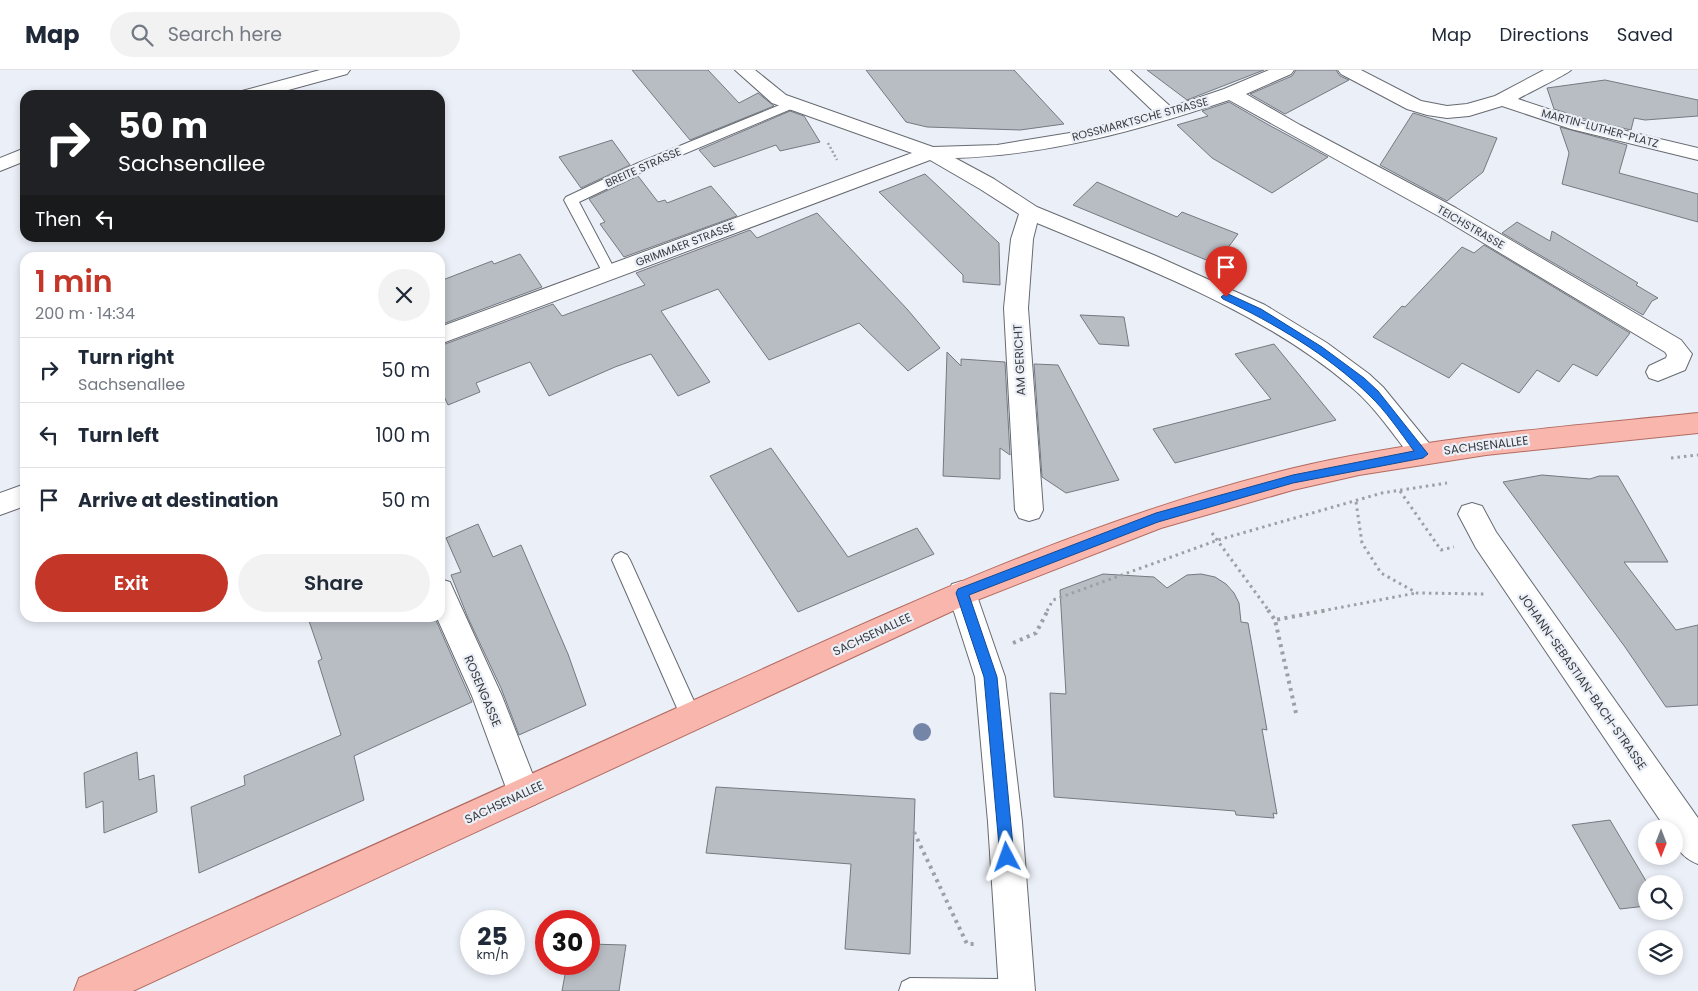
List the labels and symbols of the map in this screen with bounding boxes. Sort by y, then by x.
street label: ROSSMARKTSCHE STRASSE [1070,93,1210,145]
street label: MARTIN-LUTHER-PLATZ [1540,105,1660,151]
street label: BREITE STRASSE [603,143,683,191]
street label: TEICHSTRASSE [1434,201,1508,253]
street label: GRIMMAER STRASSE [633,218,737,270]
pin [1205,246,1247,297]
street label: AM GERICHT [1009,323,1029,396]
street label: SACHSENALLEE [1443,431,1529,459]
street label: JOHANN-SEBASTIAN-BACH-STRASSE [1515,589,1651,773]
street label: SACHSENALLEE [830,608,914,660]
street label: ROSENGASSE [460,653,506,729]
street label: SACHSENALLEE [462,776,546,828]
north arrow [1638,820,1682,865]
position arrow [980,830,1032,882]
speed limit sign: 30 [535,910,600,975]

